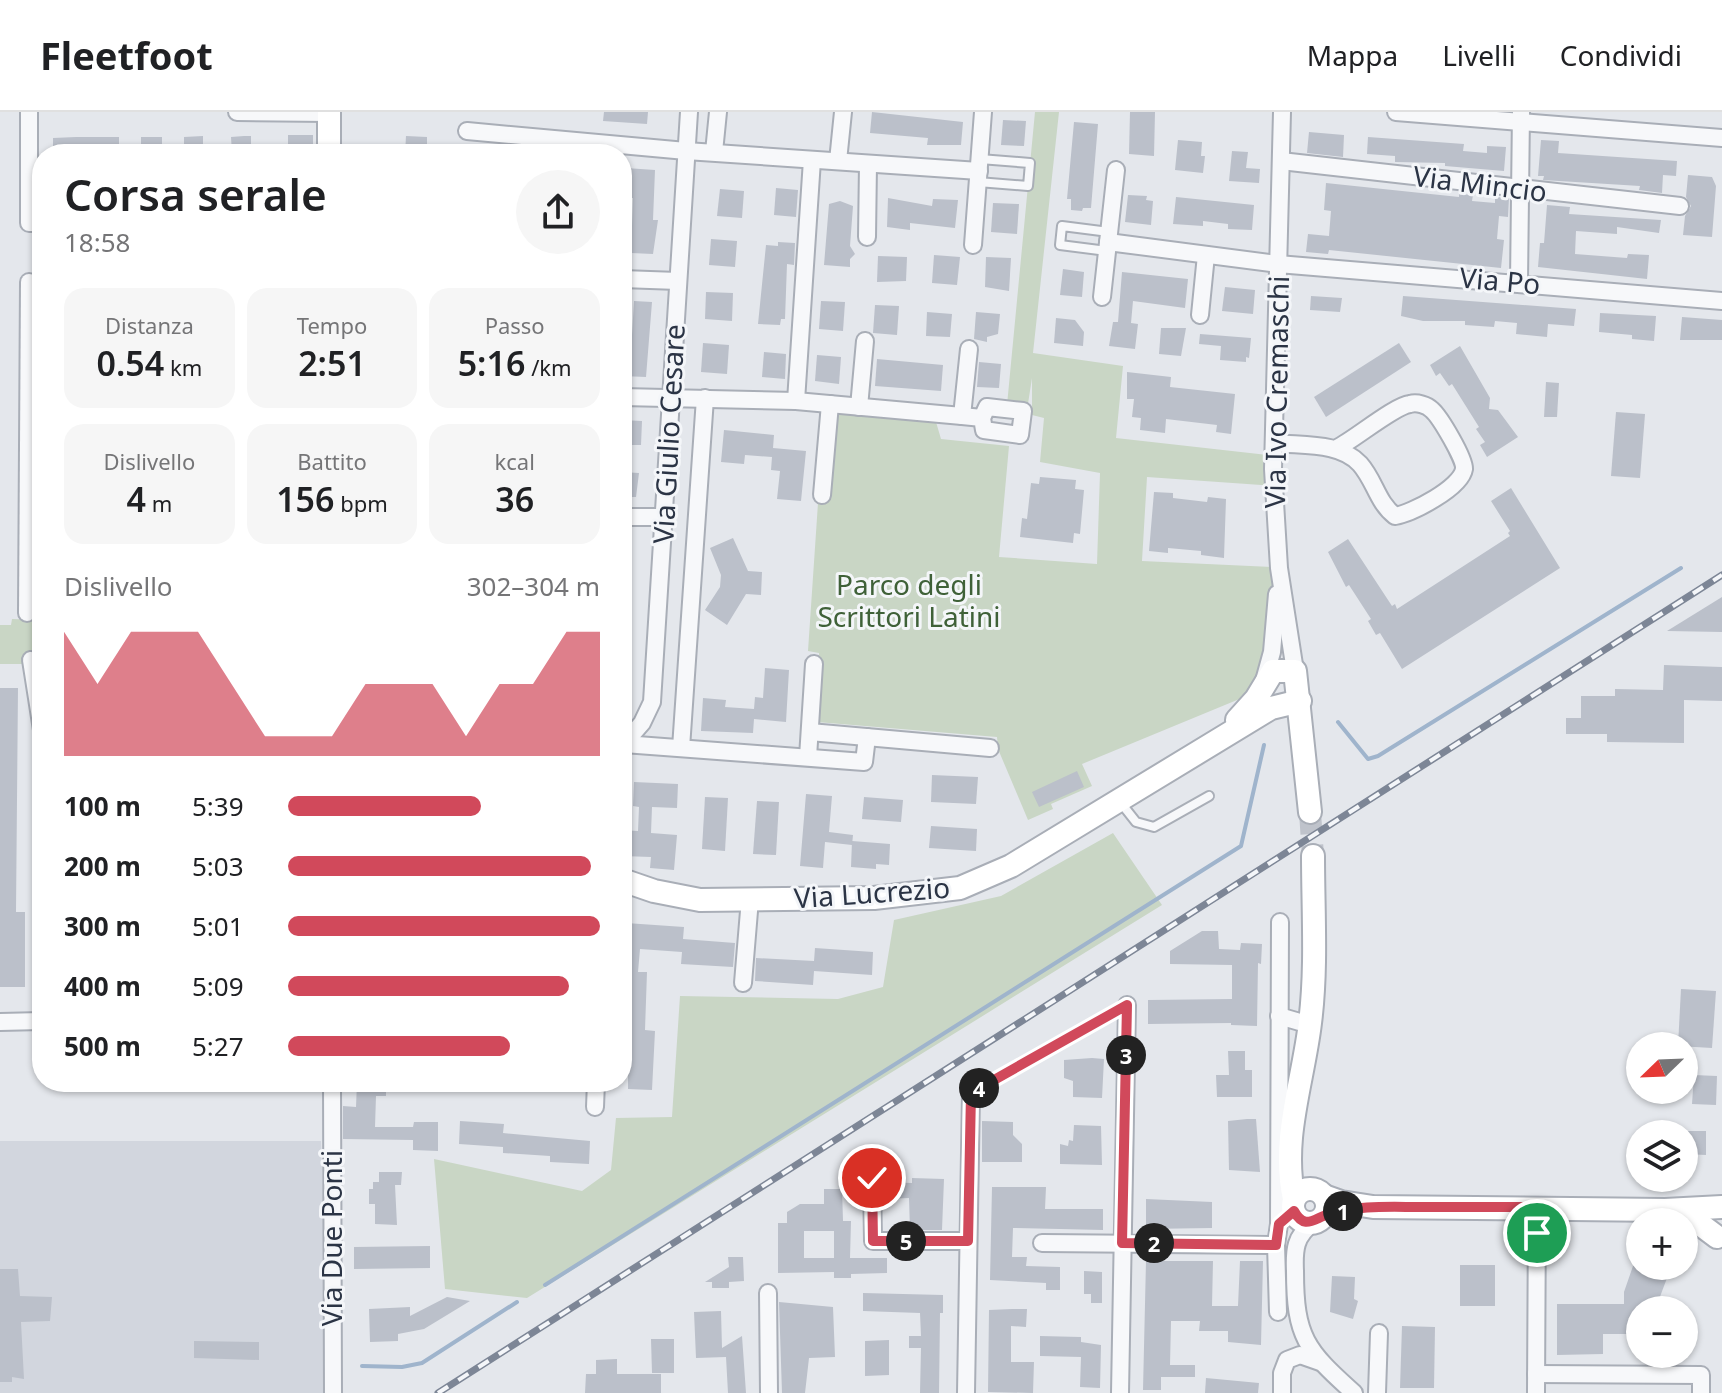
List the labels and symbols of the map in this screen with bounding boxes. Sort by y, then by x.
street label: Via Mincio [1411,156,1549,210]
street label: Via Po [1458,258,1542,302]
street label: Via Ivo Cremaschi [1255,275,1297,509]
street label: Via Giulio Cesare [643,323,693,545]
park label: Parco degli Scrittori Latini [817,565,1001,635]
street label: Via Lucrezio [793,868,951,916]
north arrow [1626,1032,1698,1104]
pin: 3 [1106,1035,1146,1075]
pin: 4 [959,1068,999,1108]
pin [838,1144,906,1212]
street label: Via Due Ponti [312,1150,350,1326]
pin: 1 [1323,1191,1363,1231]
pin [1503,1199,1571,1267]
pin: 5 [886,1221,926,1261]
pin: 2 [1134,1223,1174,1263]

